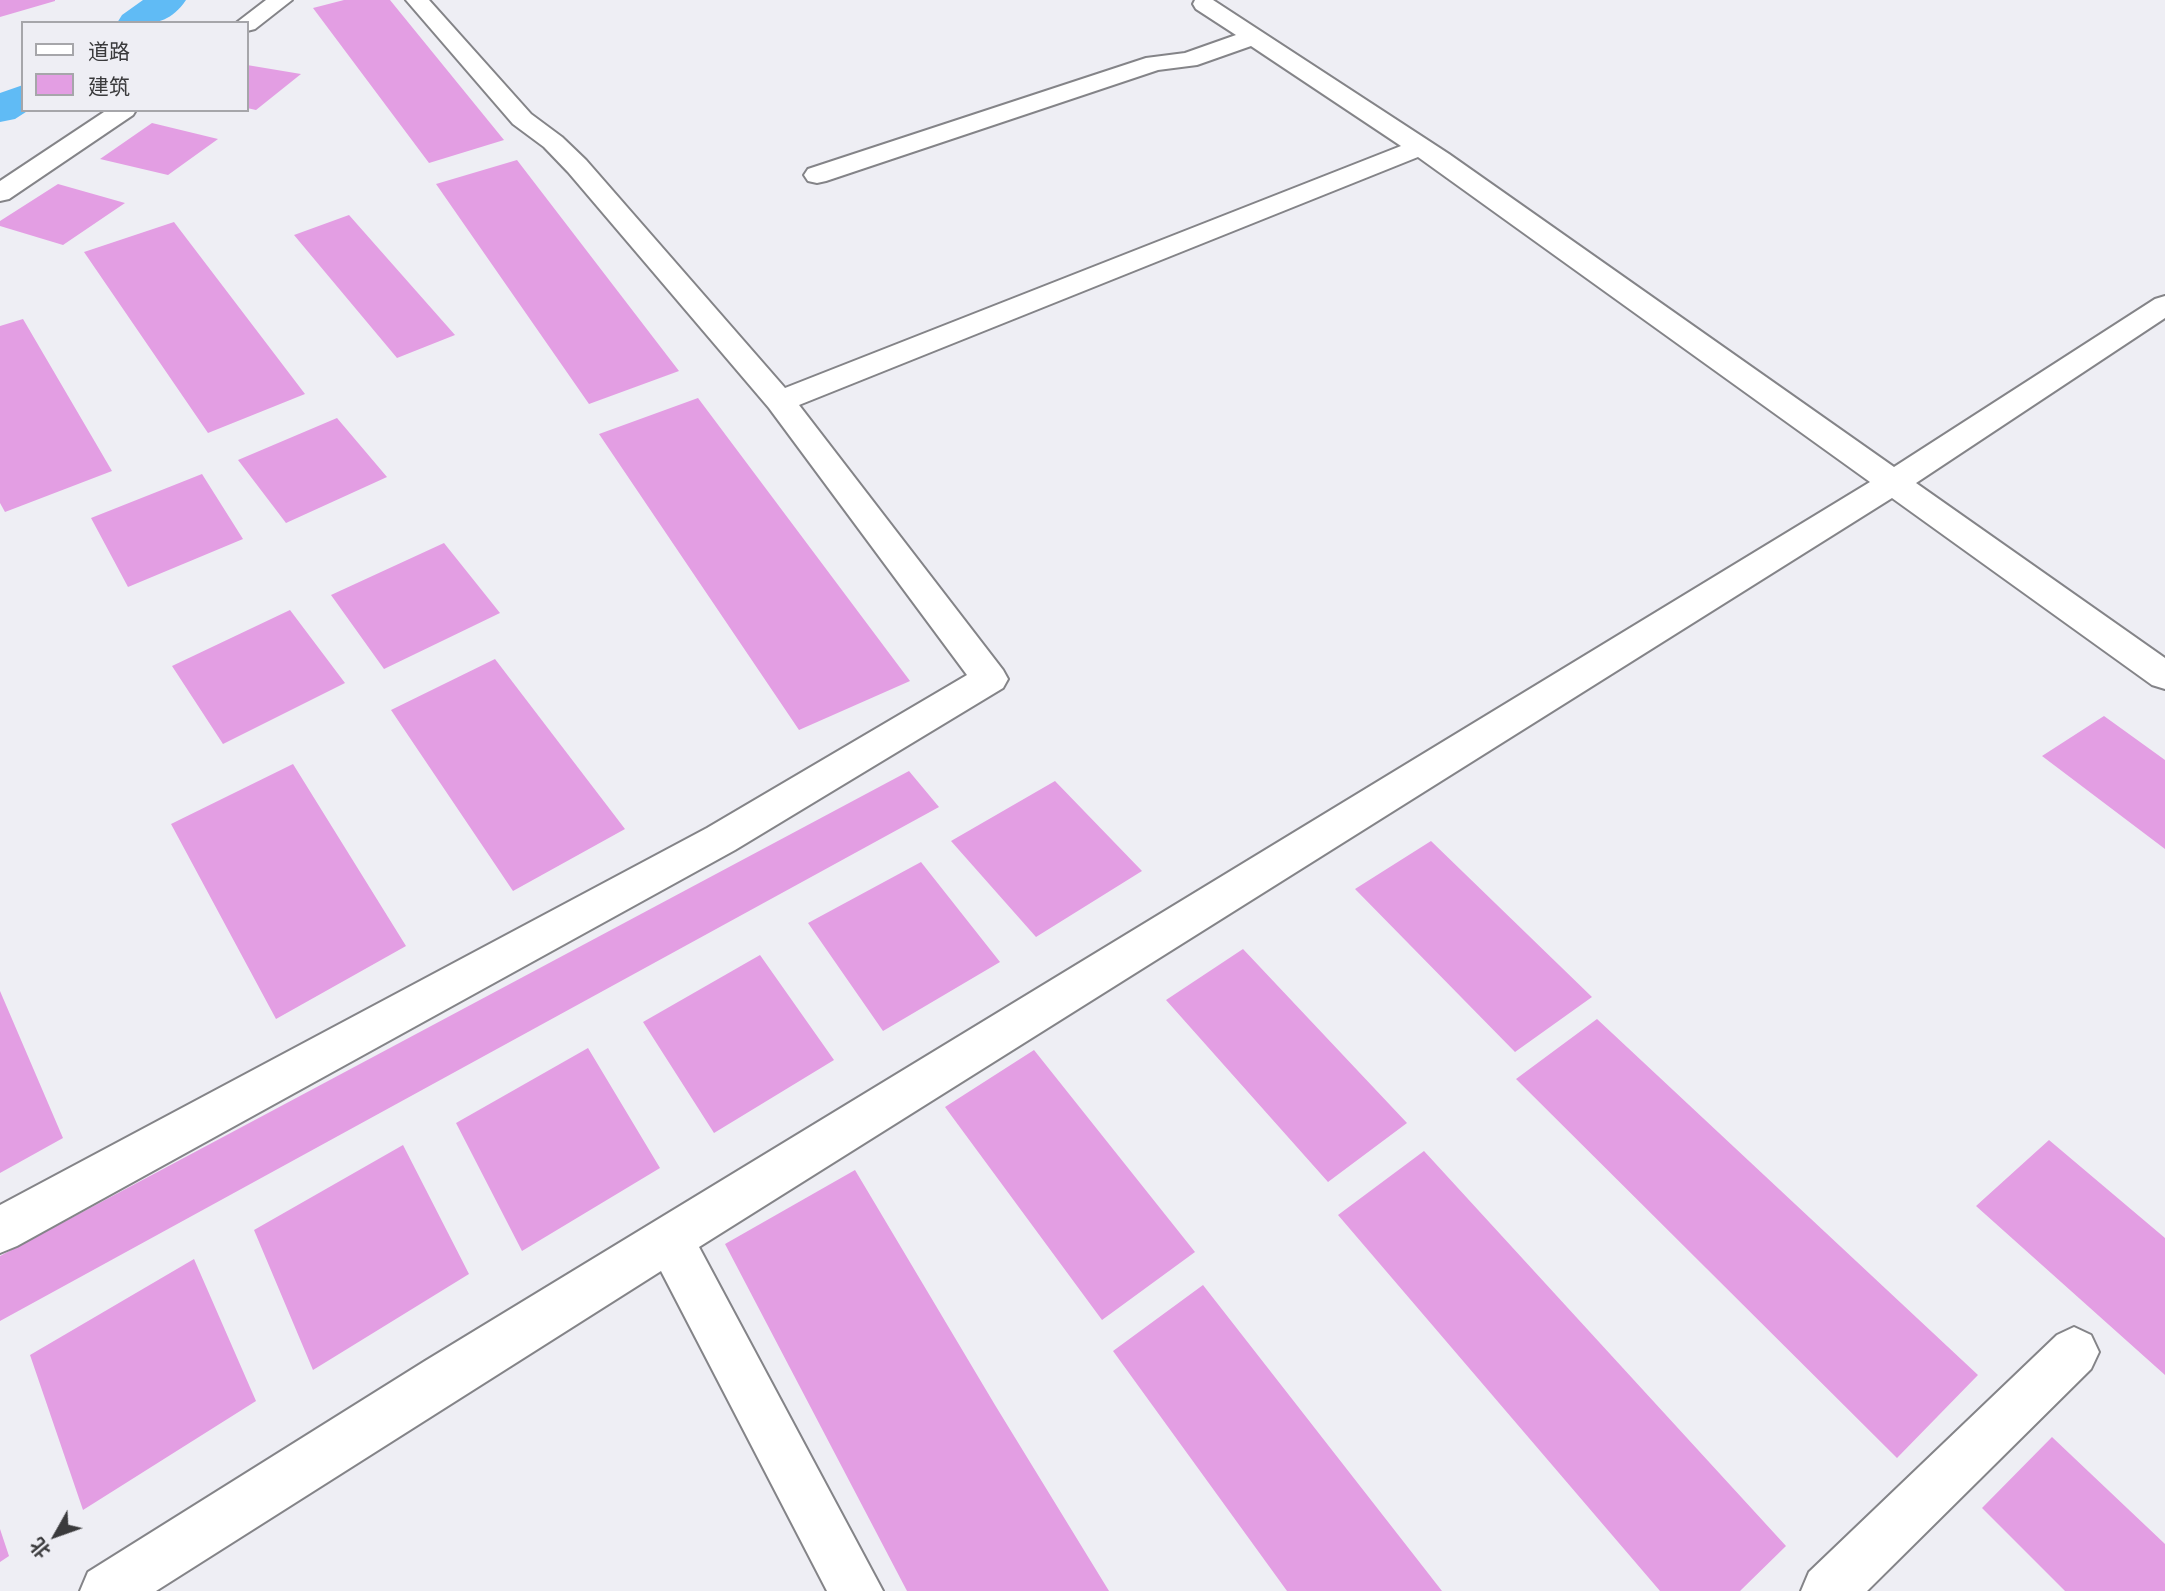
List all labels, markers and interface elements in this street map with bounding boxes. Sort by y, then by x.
legend [21,21,248,112]
text: 道路 [88,37,130,65]
text: 建筑 [88,72,130,100]
north arrow [21,1500,91,1570]
text: 北 [24,1533,56,1564]

